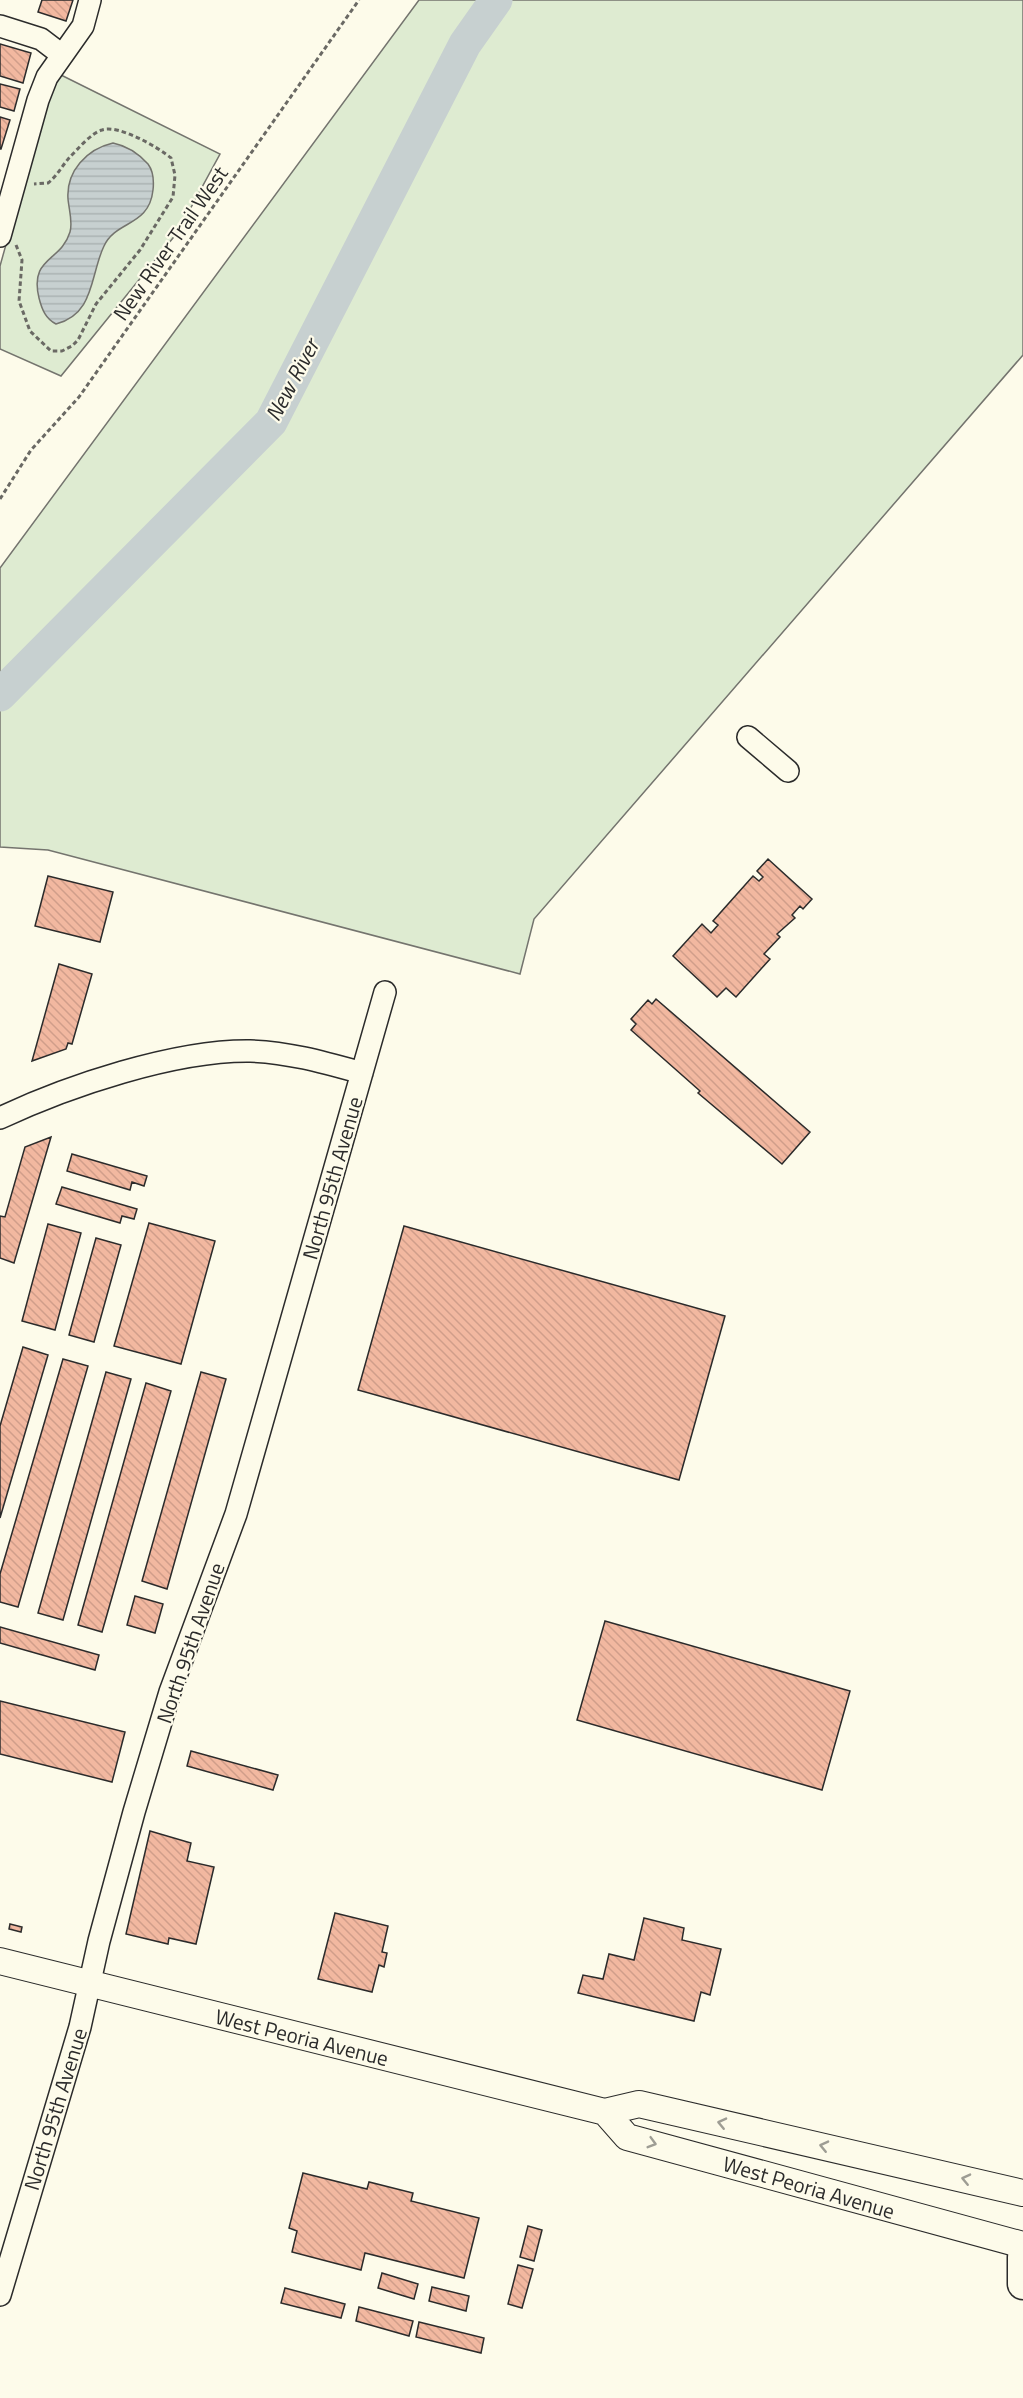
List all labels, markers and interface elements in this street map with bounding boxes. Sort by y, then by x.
street label: New River Trail West [105,159,236,327]
water label: New River [256,330,329,427]
street label: North 95th Avenue [293,1093,371,1263]
street label: North 95th Avenue [147,1558,233,1728]
street label: West Peoria Avenue [212,2000,392,2074]
street label: North 95th Avenue [15,2024,95,2194]
one-way arrow [717,2117,727,2130]
one-way arrow [647,2136,657,2149]
one-way arrow [820,2141,830,2154]
street label: West Peoria Avenue [719,2147,899,2227]
one-way arrow [961,2174,971,2187]

